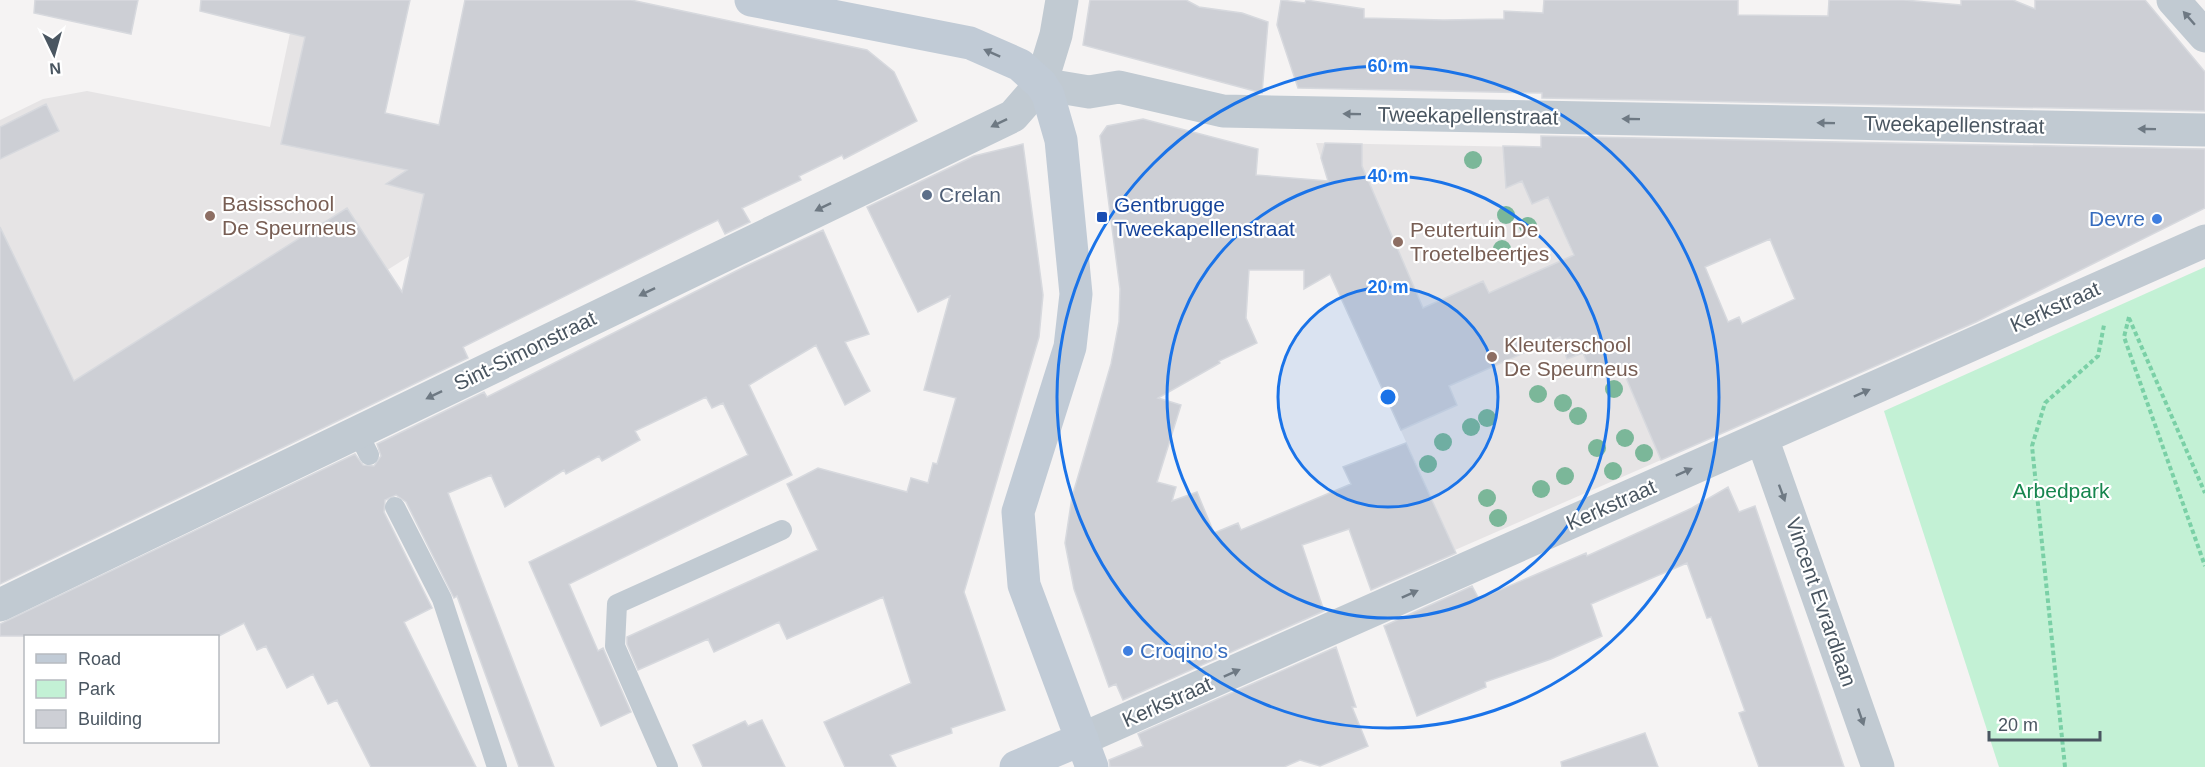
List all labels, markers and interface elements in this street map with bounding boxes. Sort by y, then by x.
one-way arrow [2183,11,2196,26]
north arrow [24,24,84,84]
one-way arrow [983,48,1001,58]
text: 60 m [1367,56,1409,76]
text: N [49,59,62,77]
street label: Tweekapellenstraat [1377,102,1559,129]
one-way arrow [1342,109,1361,119]
street label: Tweekapellenstraat [1863,111,2045,138]
one-way arrow [1621,114,1640,124]
one-way arrow [990,118,1007,127]
one-way arrow [1816,118,1835,128]
one-way arrow [2137,124,2156,134]
text: 40 m [1367,166,1409,186]
place label: Crelan [939,183,1001,206]
marker: Crelan [920,188,934,202]
place label: Basisschool De Speurneus [222,192,356,239]
place label: Gentbrugge Tweekapellenstraat [1114,193,1295,240]
one-way arrow [815,203,832,212]
place label: Devre [2089,207,2145,230]
marker: Basisschool De Speurneus [203,209,217,223]
marker: Gentbrugge Tweekapellenstraat [1095,210,1109,224]
marker: Devre [2150,212,2164,226]
place label: Peutertuin De Troetelbeertjes [1410,218,1549,265]
marker: Peutertuin De Troetelbeertjes [1391,235,1405,249]
text: 20 m [1367,277,1409,297]
street label: Kerkstraat [2006,277,2103,337]
one-way arrow [639,287,656,296]
street label: Sint-Simonstraat [450,306,600,395]
place label: Kleuterschool De Speurneus [1504,333,1638,380]
marker: Kleuterschool De Speurneus [1485,350,1499,364]
centre of rings [1378,387,1398,407]
one-way arrow [1854,388,1872,398]
one-way arrow [425,390,442,399]
one-way arrow [1676,468,1693,477]
street label: Kerkstraat [1562,475,1659,535]
park label: Arbedpark [2013,479,2110,502]
one-way arrow [1778,484,1787,502]
street label: Vincent Evrardlaan [1782,514,1861,689]
one-way arrow [1401,589,1419,598]
legend [24,635,219,743]
place label: Croqino's [1140,639,1228,662]
marker: Croqino's [1121,644,1135,658]
text: Road [78,649,121,669]
one-way arrow [1223,668,1241,678]
street label: Kerkstraat [1118,672,1215,732]
text: Park [78,679,116,699]
scale bar [1989,704,2100,742]
one-way arrow [1856,708,1866,726]
text: Building [78,709,142,729]
text: 20 m [1998,715,2038,735]

